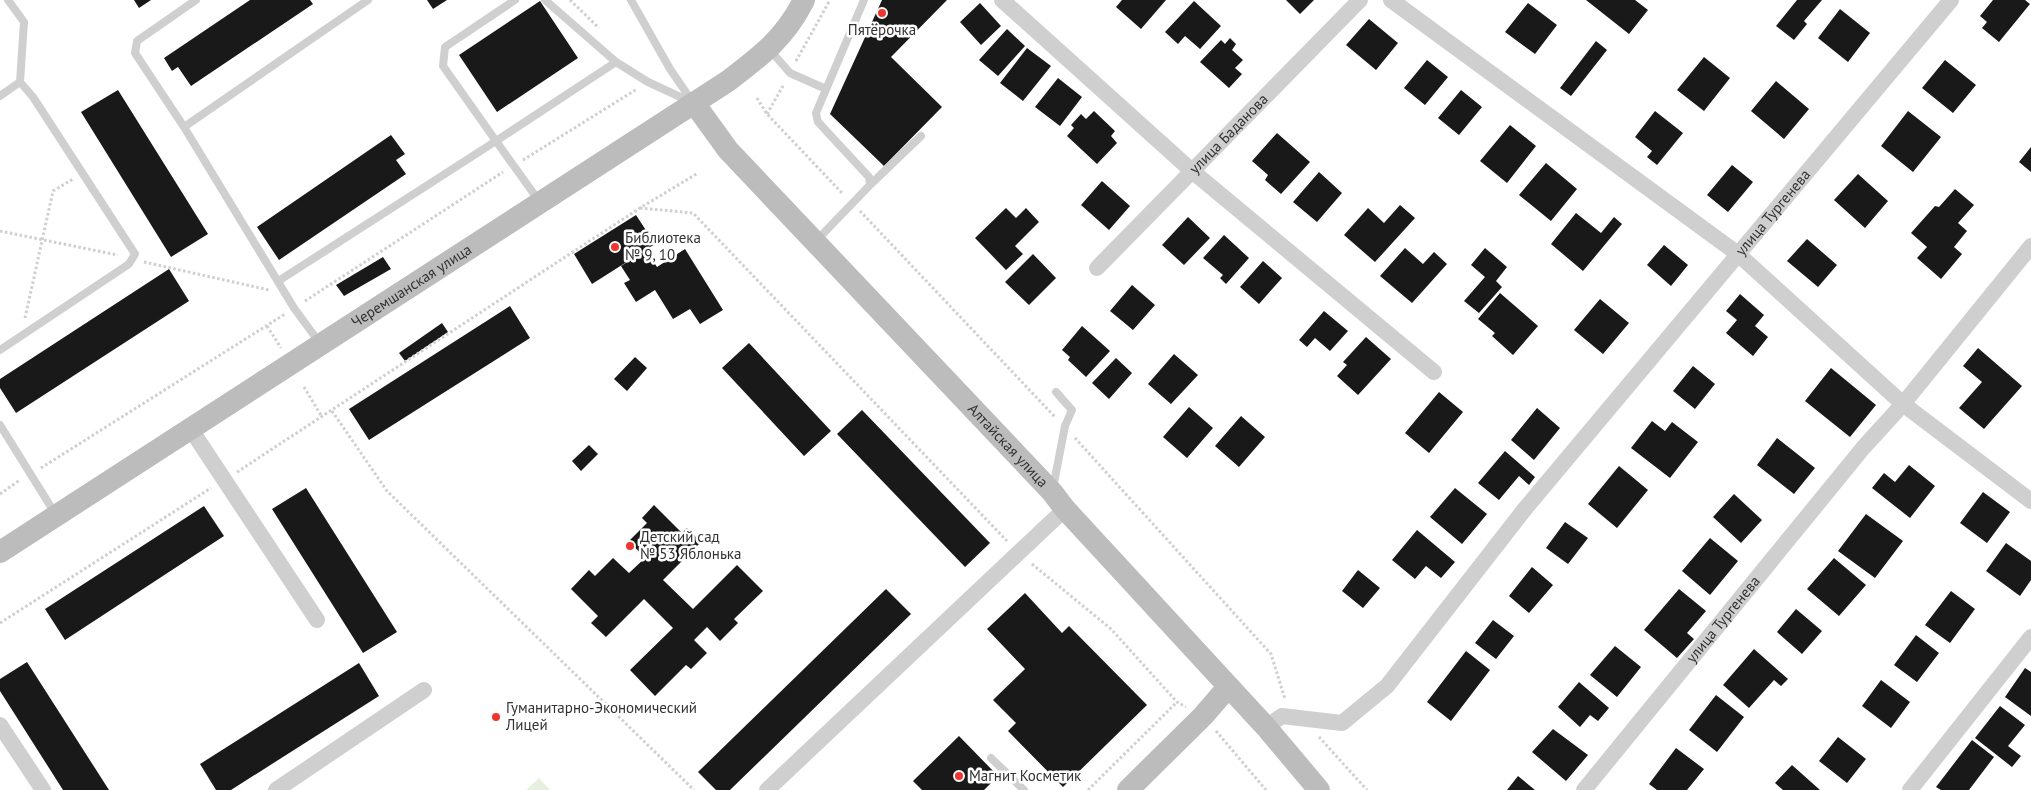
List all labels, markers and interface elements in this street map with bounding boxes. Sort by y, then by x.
marker: Пятёрочка [876,7,888,19]
place label: Пятёрочка [848,20,916,39]
street label: улица Баданова [1185,89,1272,177]
street label: улица Тургенева [1731,165,1814,259]
place label: Библиотека № 9, 10 [625,228,701,264]
street label: Черемшанская улица [347,240,475,331]
marker: Библиотека № 9, 10 [609,241,621,253]
street label: Алтайская улица [964,399,1053,491]
place label: Детский сад № 53 Яблонька [640,527,741,563]
marker: Детский сад № 53 Яблонька [624,540,636,552]
street label: улица Тургенева [1682,572,1764,667]
place label: Гуманитарно-Экономический Лицей [505,698,697,734]
marker: Гуманитарно-Экономический Лицей [490,711,502,723]
place label: Магнит Косметик [969,766,1082,785]
marker: Магнит Косметик [953,770,965,782]

